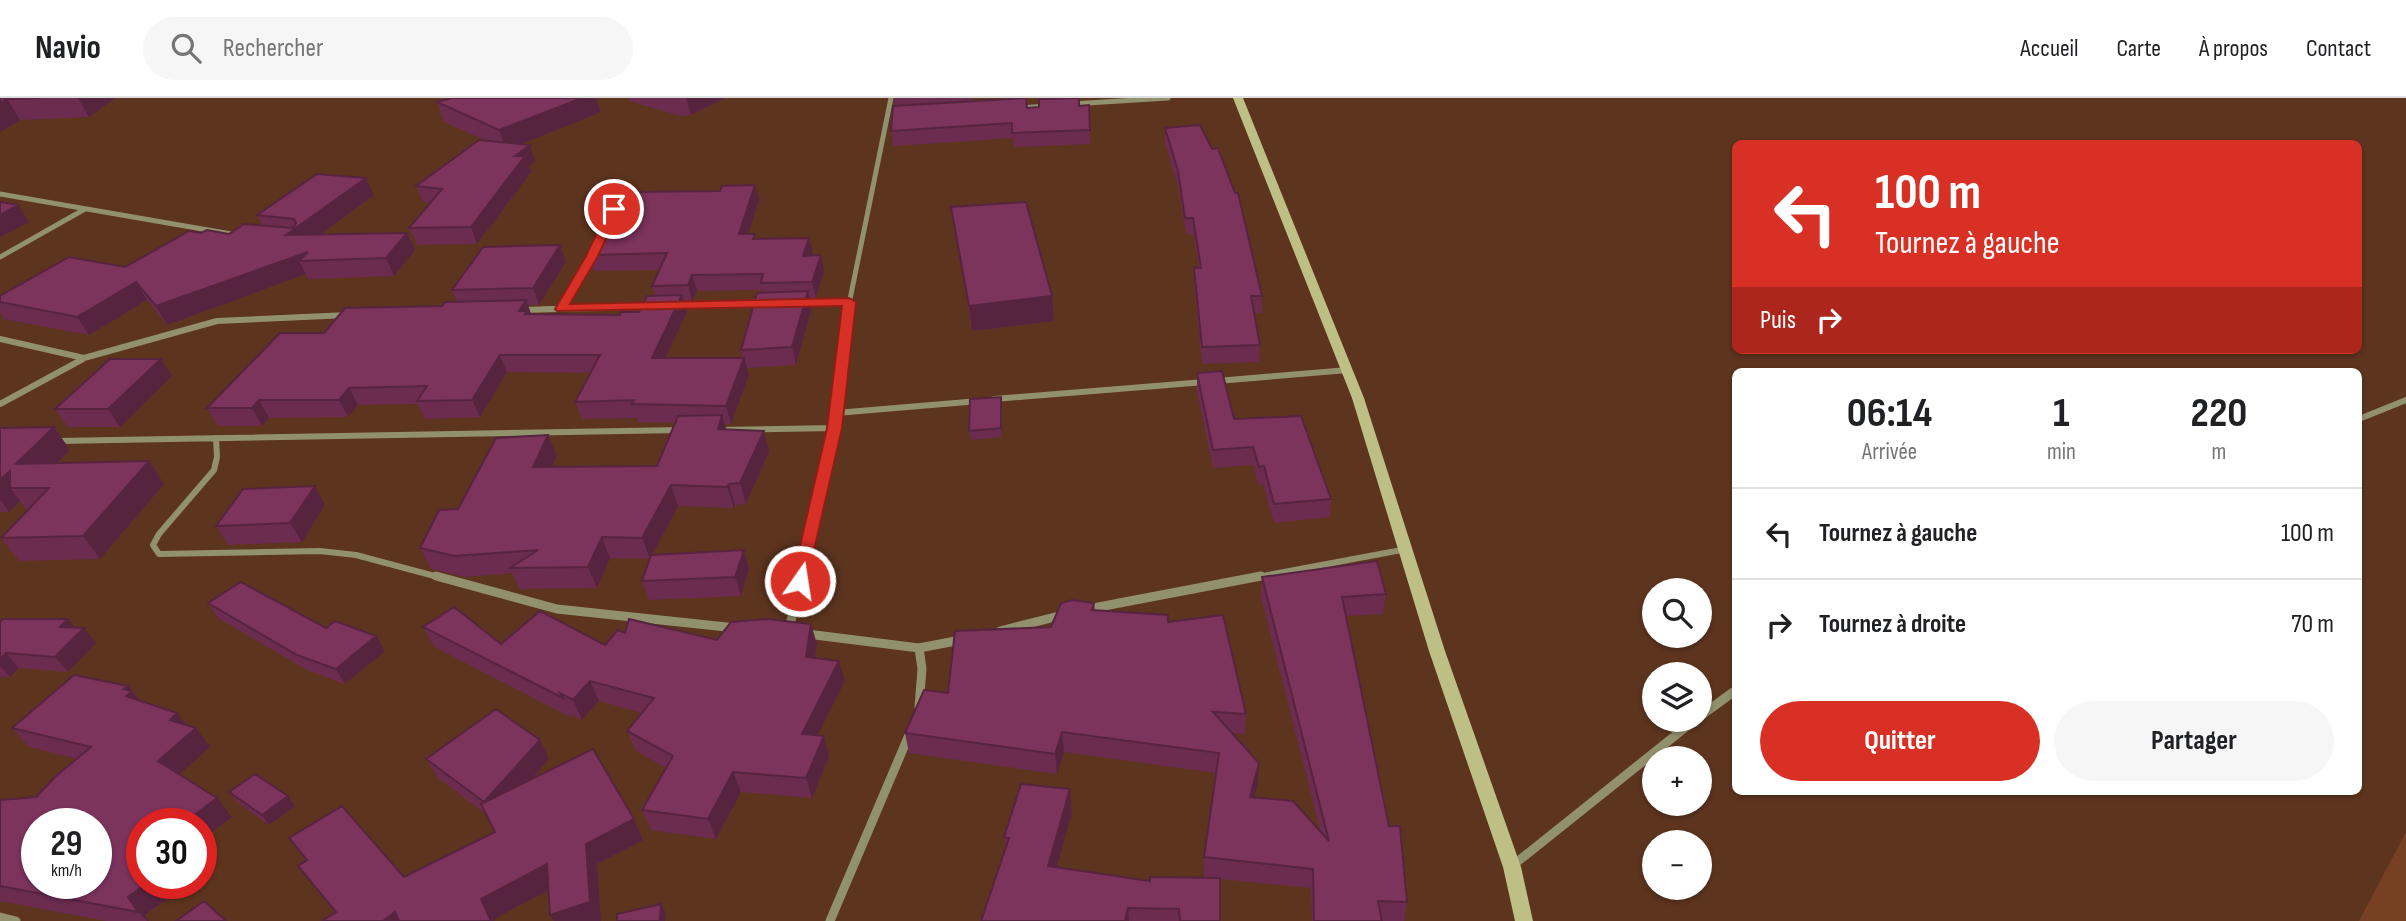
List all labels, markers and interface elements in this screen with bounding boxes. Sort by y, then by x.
search box [143,17,633,80]
text: Navio [35,28,101,68]
icon: search [167,29,205,67]
text: Rechercher [223,33,323,64]
text: Accueil [2020,34,2079,63]
text: Carte [2117,34,2161,63]
text: À propos [2199,34,2268,63]
text: Contact [2306,34,2371,63]
text: 100 m [1875,164,1981,223]
icon: left [1760,168,1851,259]
pin [584,179,644,239]
icon: arrive [595,190,633,228]
text: Tournez à gauche [1875,224,2060,263]
icon: right [1810,301,1848,339]
text: Puis [1760,305,1796,336]
text: 06:14 [1847,388,1932,439]
text: 1 [2053,388,2070,439]
text: 220 [2190,388,2247,439]
text: Arrivée [1862,438,1917,466]
text: min [2047,438,2076,466]
text: m [2212,438,2226,466]
icon: left [1760,515,1798,553]
text: Tournez à gauche [1819,518,1977,549]
text: 100 m [2281,518,2334,549]
position arrow [763,544,837,618]
map controls [1642,578,1712,900]
button: search [1642,578,1712,648]
icon: right [1760,606,1798,644]
text: Tournez à droite [1819,609,1966,640]
text: 70 m [2291,609,2334,640]
button: layers [1642,662,1712,732]
button: Quitter [1760,701,2040,781]
button: Partager [2054,701,2334,781]
button: + [1642,746,1712,816]
speed limit sign: 30 [126,808,217,899]
text: 29 [51,823,82,866]
button: − [1642,830,1712,900]
text: km/h [51,860,82,881]

